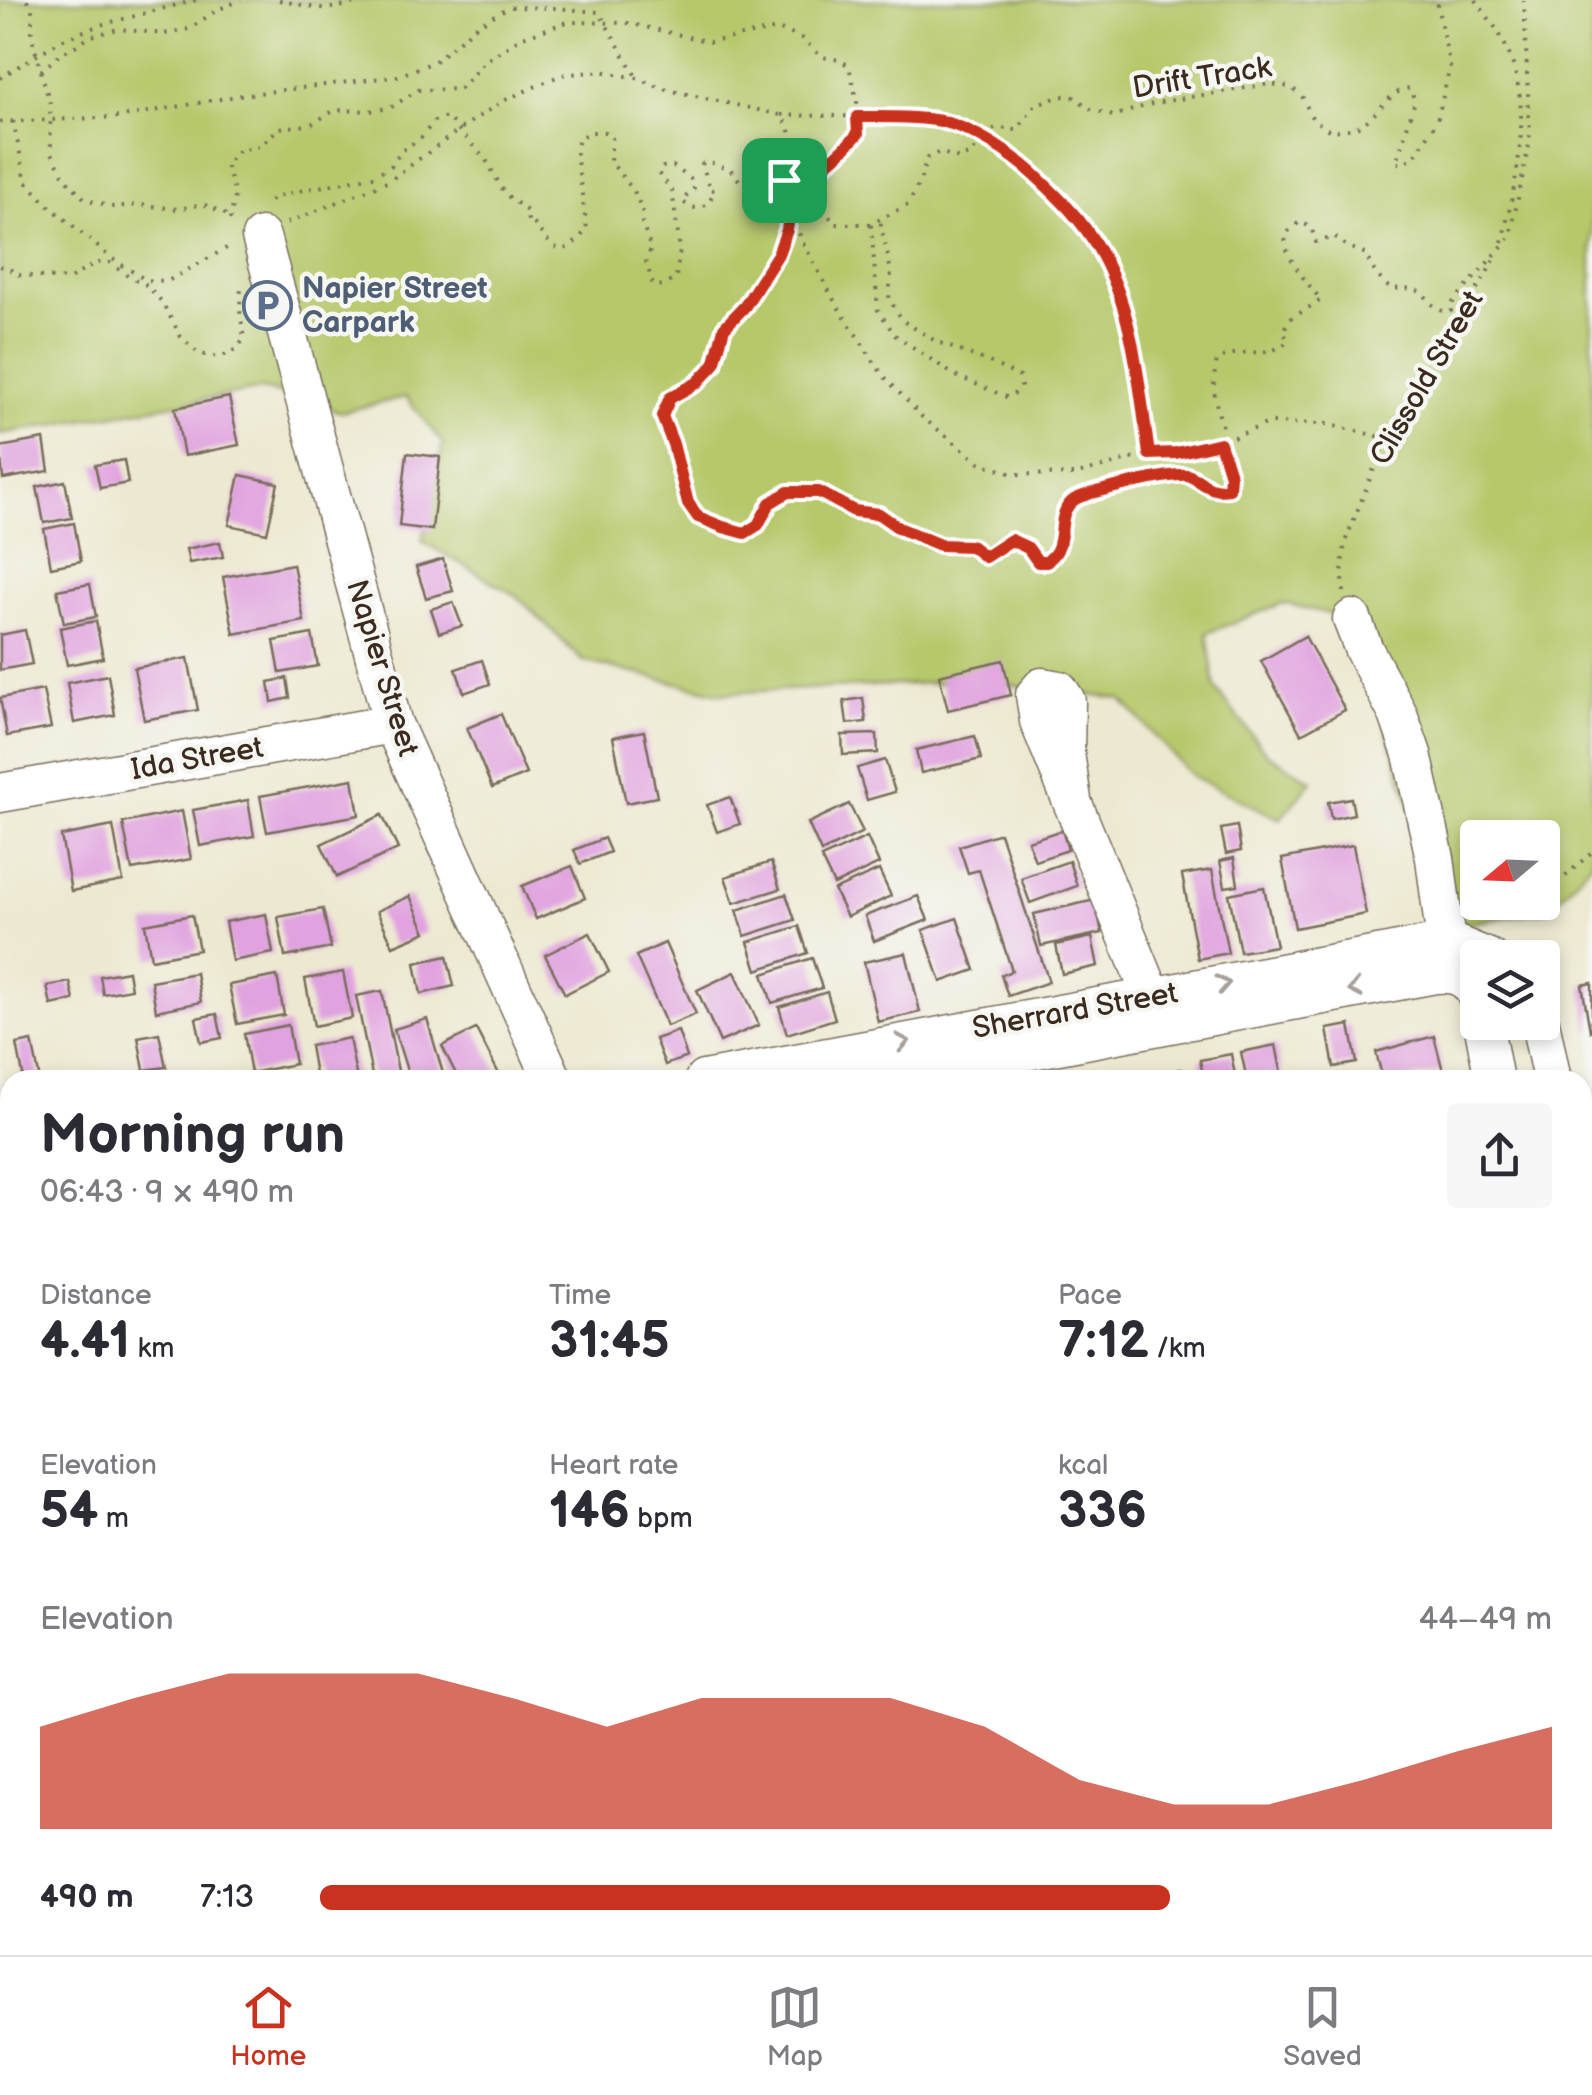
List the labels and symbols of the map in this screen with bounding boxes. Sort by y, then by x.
street label: Drift Track [1130,49,1274,107]
pin [742,138,827,223]
place label: Napier Street Carpark [302,271,488,341]
parking icon: Napier Street Carpark [241,280,293,332]
street label: Clissold Street [1363,284,1491,472]
street label: Napier Street [338,575,426,761]
street label: Ida Street [128,730,266,788]
north arrow [1460,820,1560,920]
one-way arrow [1215,974,1231,995]
street label: Sherrard Street [970,975,1180,1047]
one-way arrow [1346,978,1363,999]
one-way arrow [895,1032,911,1053]

